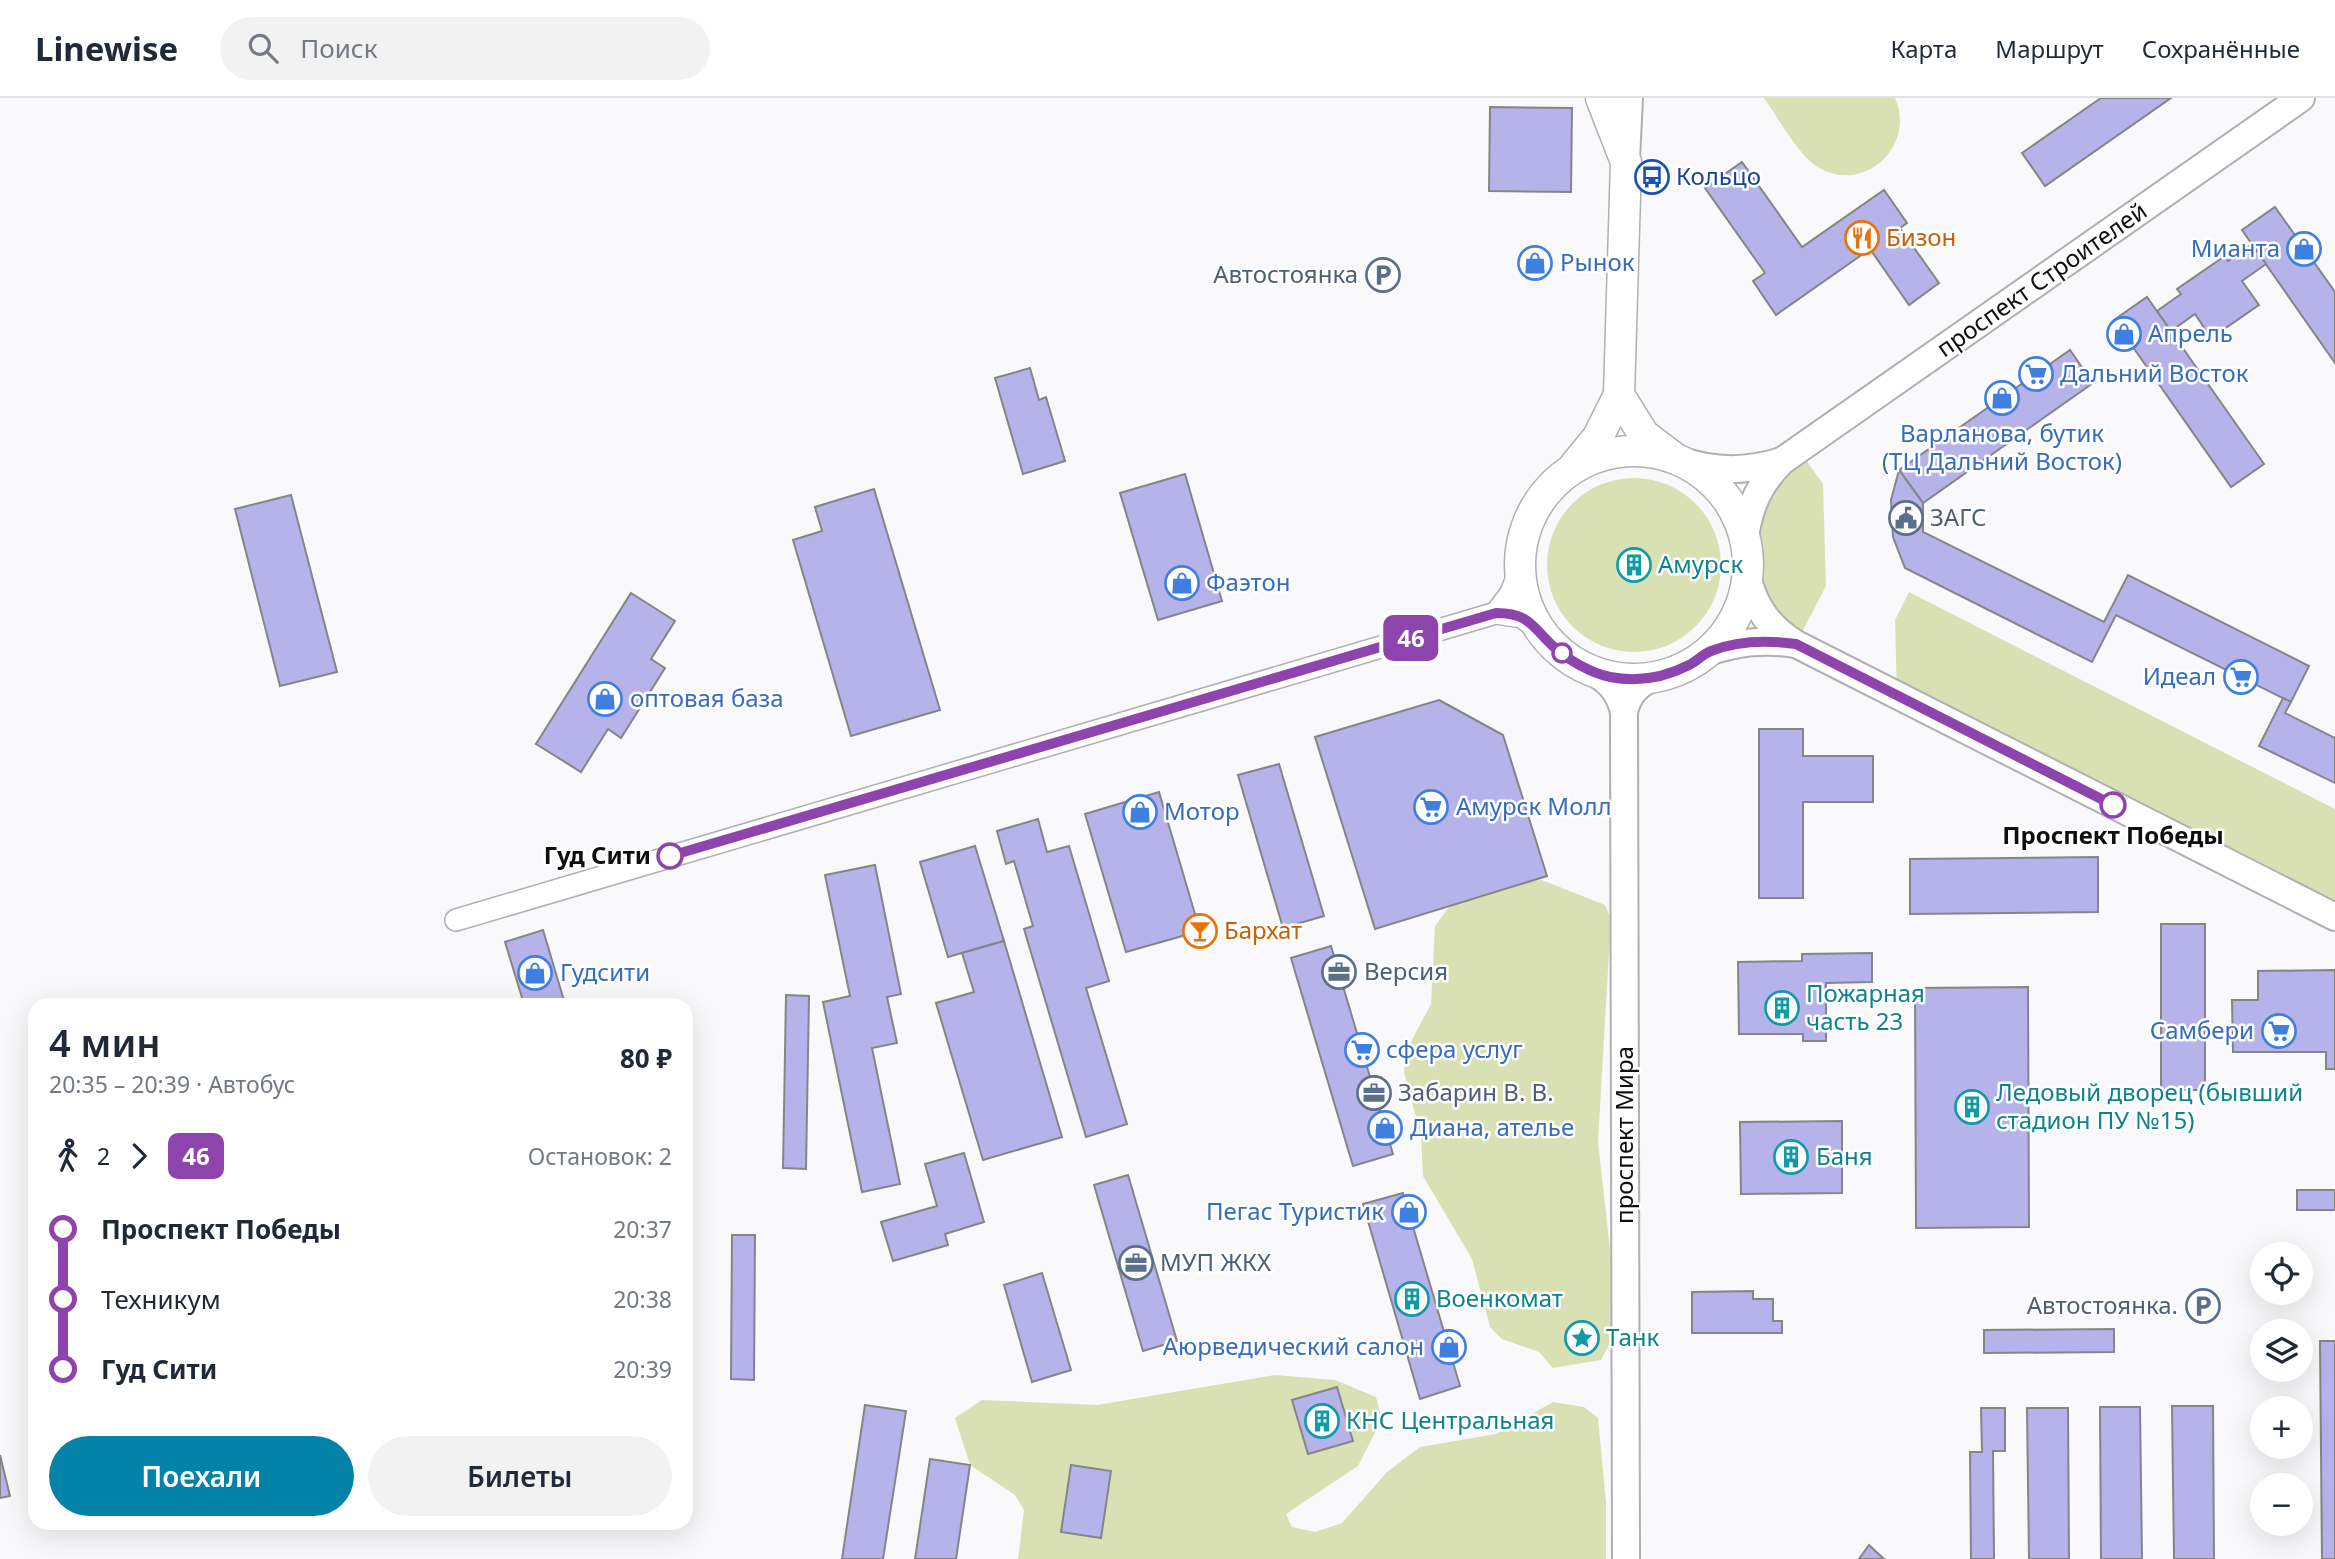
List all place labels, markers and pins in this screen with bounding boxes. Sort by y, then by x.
bus stop icon: Кольцо [1633,158,1671,196]
place label: Кольцо [1676,159,1761,192]
restaurant icon: Бизон [1843,219,1881,257]
place label: Бизон [1886,220,1956,253]
shop icon: Мианта [2285,230,2323,268]
place label: Мианта [2191,231,2280,264]
shop icon: Рынок [1516,244,1554,282]
place label: Рынок [1560,245,1635,278]
parking icon: Автостоянка [1364,256,1402,294]
place label: Автостоянка [1213,257,1358,290]
shop icon: Апрель [2105,315,2143,353]
place label: Апрель [2148,316,2233,349]
supermarket icon: Дальний Восток [2017,355,2055,393]
place label: Дальний Восток [2060,356,2249,389]
shop icon: Варланова, бутик (ТЦ Дальний Восток) [1983,379,2021,417]
place label: Варланова, бутик (ТЦ Дальний Восток) [1882,416,2122,477]
public building icon: ЗАГС [1887,499,1925,537]
place label: ЗАГС [1930,500,1986,533]
building icon: Амурск [1615,546,1653,584]
place label: Амурск [1658,547,1743,580]
shop icon: Фаэтон [1163,564,1201,602]
place label: Фаэтон [1206,565,1290,598]
unlabelled marker [1552,643,1572,663]
supermarket icon: Идеал [2222,658,2260,696]
place label: Идеал [2143,659,2216,692]
shop icon: оптовая база [586,680,624,718]
place label: оптовая база [630,681,784,714]
supermarket icon: Амурск Молл [1412,788,1450,826]
place label: Амурск Молл [1456,789,1612,822]
marker: Проспект Победы [2100,792,2126,818]
shop icon: Мотор [1121,793,1159,831]
place label: Мотор [1164,794,1240,827]
place label: Проспект Победы [2002,818,2224,851]
place label: Гуд Сити [544,838,651,871]
marker: Гуд Сити [657,843,683,869]
bar icon: Бархат [1181,912,1219,950]
place label: Бархат [1224,913,1302,946]
office icon: Версия [1320,953,1358,991]
shop icon: Гудсити [516,954,554,992]
place label: Версия [1364,954,1448,987]
place label: Гудсити [560,955,650,988]
place label: Пожарная часть 23 [1806,976,1925,1037]
building icon: Пожарная часть 23 [1763,989,1801,1027]
supermarket icon: Самбери [2260,1012,2298,1050]
place label: Самбери [2150,1013,2254,1046]
supermarket icon: сфера услуг [1343,1031,1381,1069]
place label: сфера услуг [1386,1032,1523,1065]
office icon: Забарин В. В. [1355,1074,1393,1112]
place label: Забарин В. В. [1398,1075,1554,1108]
place label: Ледовый дворец (бывший cтадион ПУ №15) [1996,1075,2303,1136]
building icon: Ледовый дворец (бывший cтадион ПУ №15) [1953,1088,1991,1126]
shop icon: Диана, ателье [1366,1109,1404,1147]
place label: Диана, ателье [1410,1110,1574,1143]
building icon: Баня [1772,1138,1810,1176]
place label: Баня [1816,1139,1873,1172]
shop icon: Пегас Туристик [1390,1193,1428,1231]
place label: Пегас Туристик [1206,1194,1384,1227]
office icon: МУП ЖКХ [1117,1244,1155,1282]
place label: МУП ЖКХ [1160,1245,1271,1278]
building icon: Военкомат [1393,1280,1431,1318]
place label: Военкомат [1436,1281,1563,1314]
parking icon: Автостоянка. [2184,1287,2222,1325]
place label: Автостоянка. [2027,1288,2178,1321]
place icon: Танк [1563,1319,1601,1357]
place label: Танк [1606,1320,1659,1353]
shop icon: Аюрведический салон [1430,1328,1468,1366]
place label: Аюрведический салон [1163,1329,1424,1362]
building icon: КНС Центральная [1303,1402,1341,1440]
place label: КНС Центральная [1346,1403,1554,1436]

